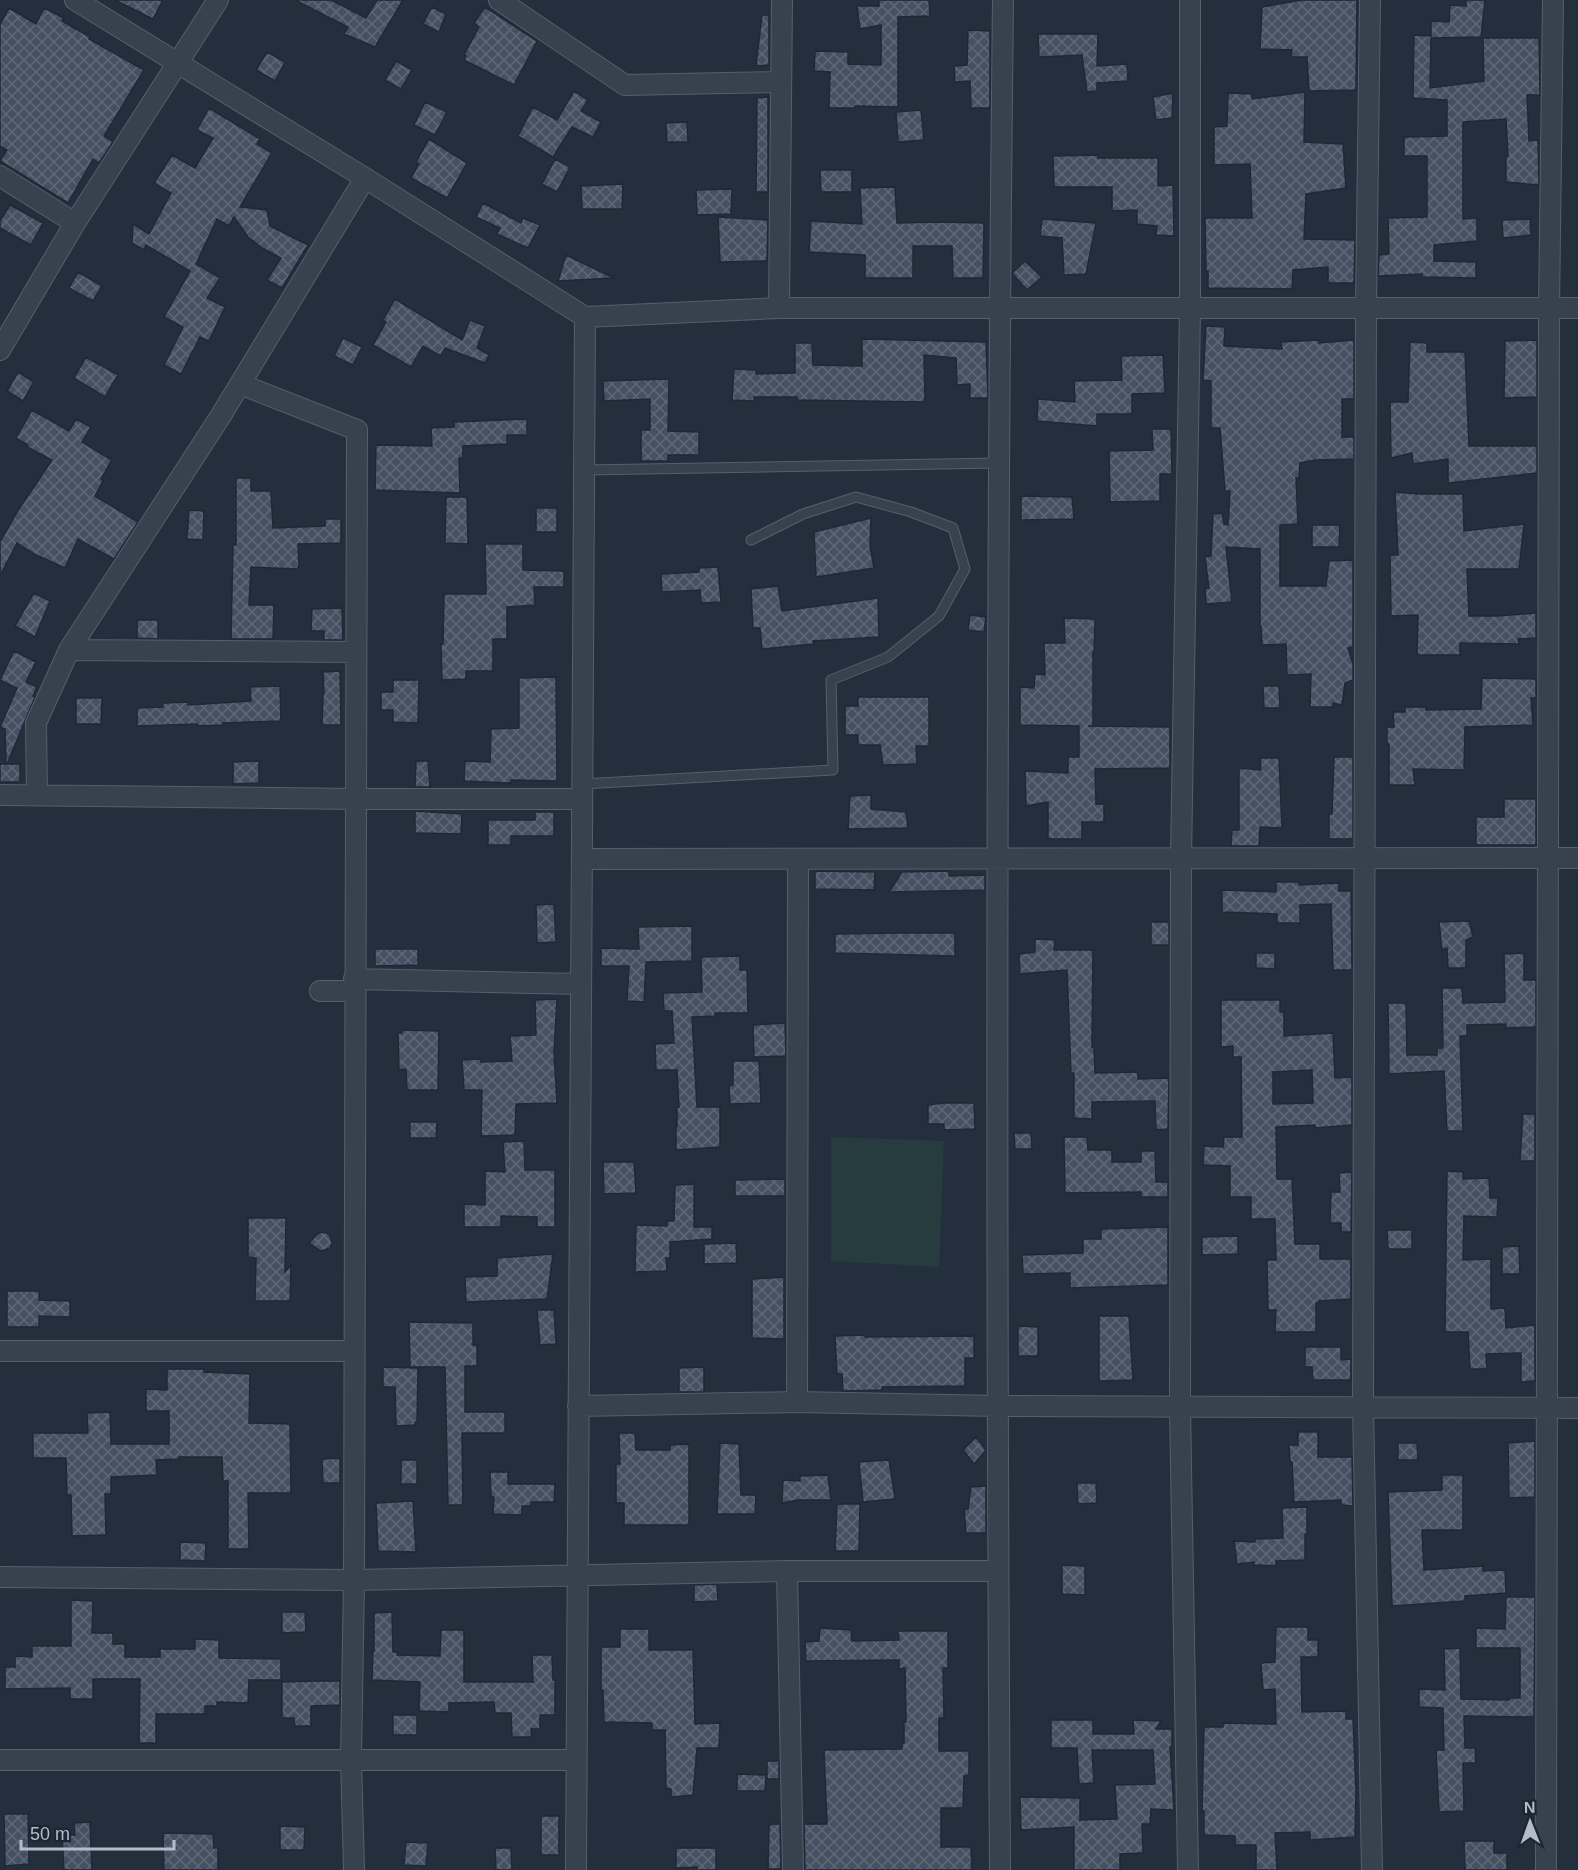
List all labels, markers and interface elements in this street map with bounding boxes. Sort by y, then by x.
north arrow [1500,1792,1560,1852]
text: N [1524,1799,1536,1816]
scale bar [21,1813,174,1851]
text: 50 m [30,1824,70,1844]

